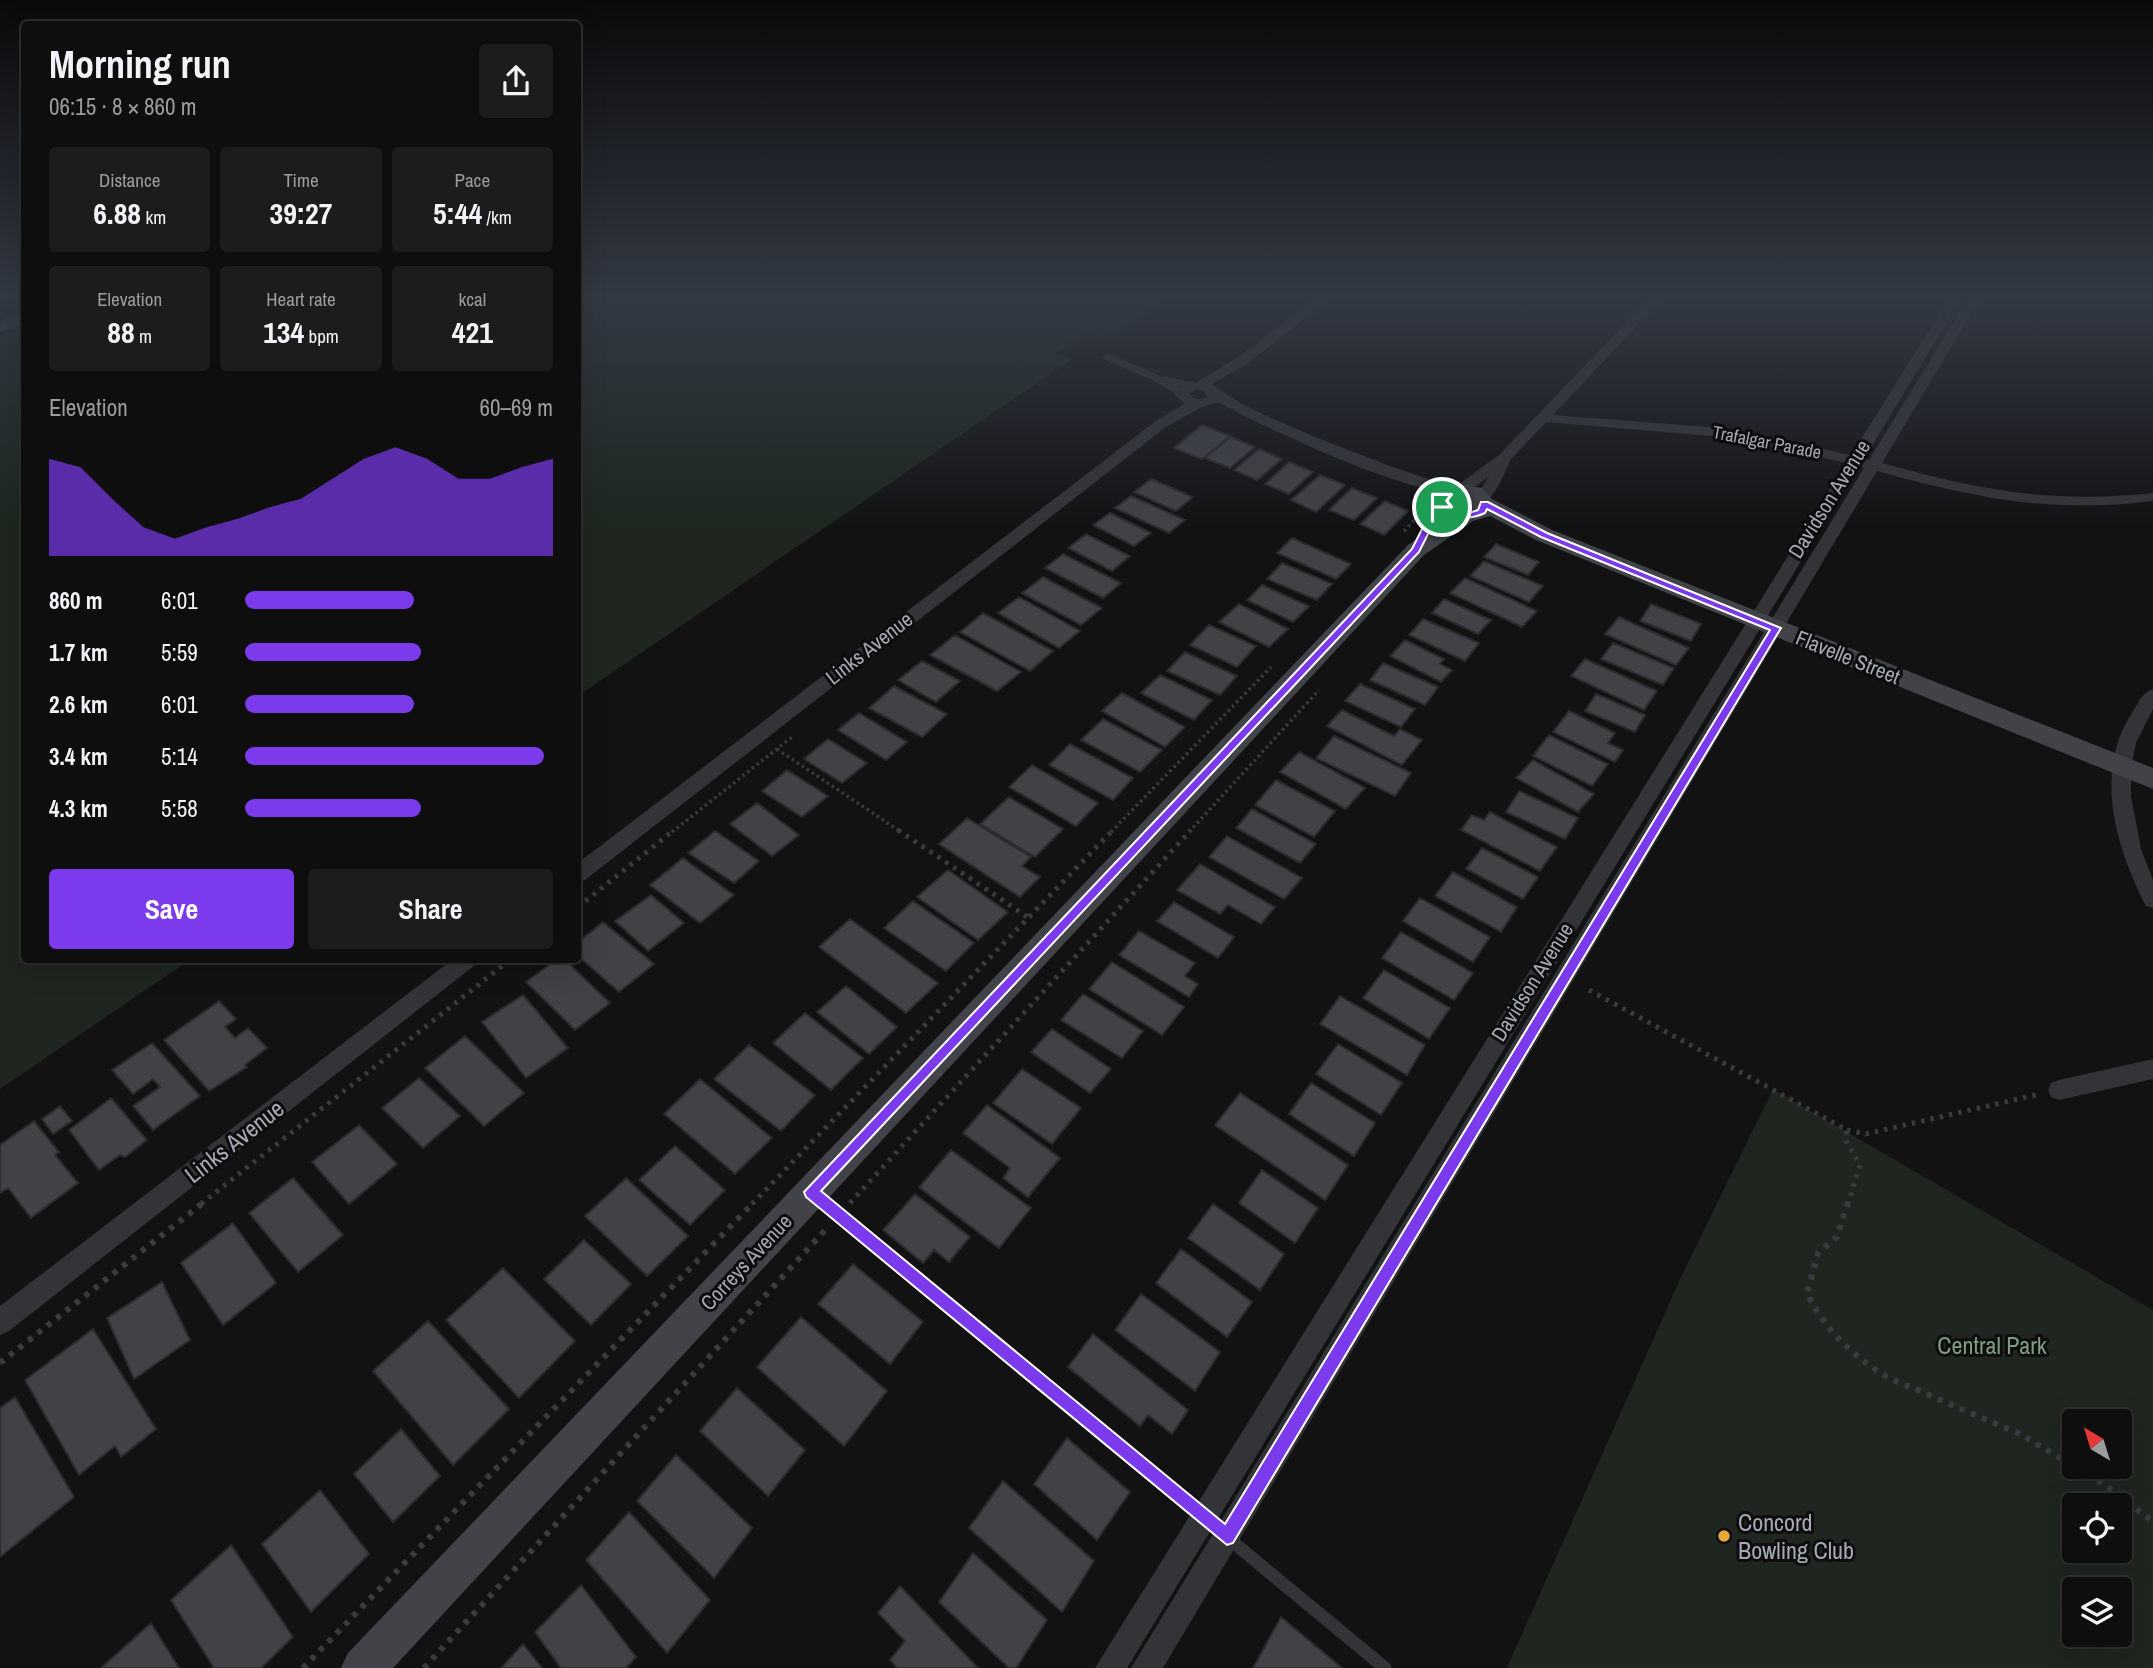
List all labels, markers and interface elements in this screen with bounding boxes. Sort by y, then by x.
text: Morning run [49,39,231,90]
button: share [479,44,553,118]
text: 06:15 · 8 × 860 m [49,91,196,122]
text: Distance [99,167,160,193]
text: Time [283,167,319,193]
text: Pace [455,167,490,193]
text: 6.88 [93,193,141,233]
text: 39:27 [270,193,332,233]
text: 5:44 [433,193,482,233]
text: km [141,204,166,230]
text: /km [482,204,512,230]
text: Elevation [97,286,162,312]
text: Heart rate [266,286,336,312]
text: kcal [458,286,486,312]
text: 88 [107,312,135,352]
text: 134 [263,312,304,352]
text: 421 [452,312,493,352]
text: m [135,323,152,349]
text: bpm [304,323,339,349]
text: Elevation [49,392,128,423]
text: 60–69 m [480,392,553,423]
street label: Trafalgar Parade [1711,419,1823,465]
street label: Davidson Avenue [1781,434,1877,564]
pin [1412,477,1472,537]
icon: arrive [1423,488,1461,526]
text: 860 m [49,585,102,616]
text: 6:01 [161,585,198,616]
street label: Links Avenue [819,605,919,691]
street label: Flavelle Street [1792,623,1905,691]
text: 1.7 km [49,637,108,668]
text: 5:59 [161,637,198,668]
text: 2.6 km [49,689,108,720]
text: 6:01 [161,689,198,720]
text: 3.4 km [49,741,108,772]
text: 5:14 [161,741,198,772]
text: 4.3 km [49,793,108,824]
text: 5:58 [161,793,198,824]
button: Save [49,869,294,949]
button: Share [308,869,553,949]
street label: Davidson Avenue [1484,917,1580,1047]
street label: Links Avenue [178,1092,290,1190]
street label: Correys Avenue [694,1207,798,1317]
park label: Central Park [1937,1329,2047,1361]
north arrow [2062,1409,2132,1479]
map controls [2062,1409,2132,1647]
button: locate [2062,1493,2132,1563]
place label: Concord Bowling Club [1738,1506,1854,1566]
marker: Concord Bowling Club [1716,1528,1732,1544]
button: layers [2062,1577,2132,1647]

